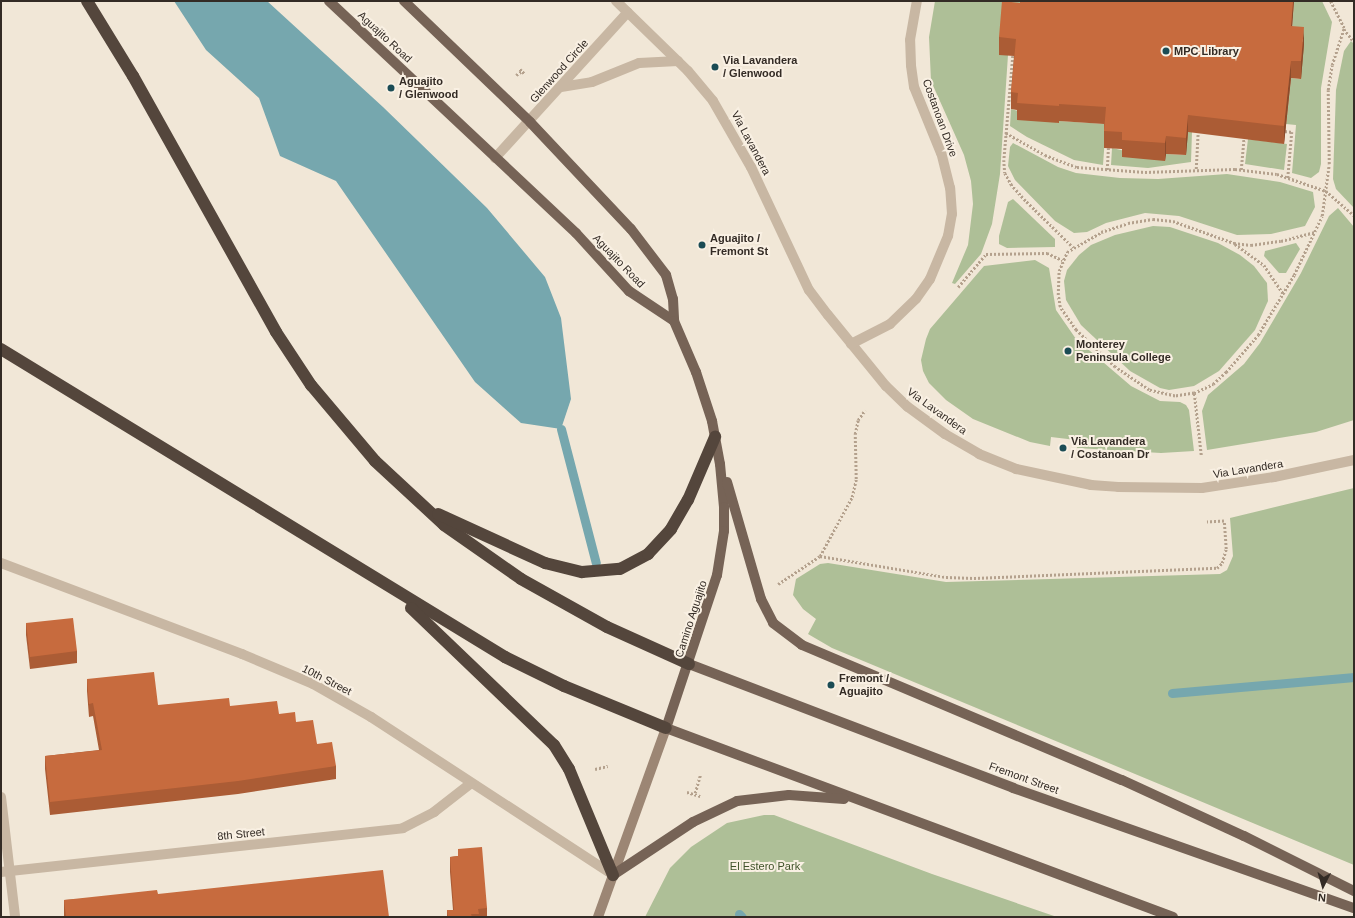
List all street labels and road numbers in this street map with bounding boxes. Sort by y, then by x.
street label: Aguajito Road [355,9,415,65]
street label: Glenwood Circle [527,37,591,105]
street label: Costanoan Drive [920,77,960,159]
street label: Via Lavandera [729,109,773,177]
street label: Aguajito Road [590,232,648,290]
street label: Via Lavandera [905,385,969,437]
street label: Via Lavandera [1212,457,1284,481]
street label: Camino Aguajito [672,579,710,659]
street label: 10th Street [300,662,354,698]
street label: Fremont Street [987,759,1061,797]
street label: 8th Street [217,825,265,843]

